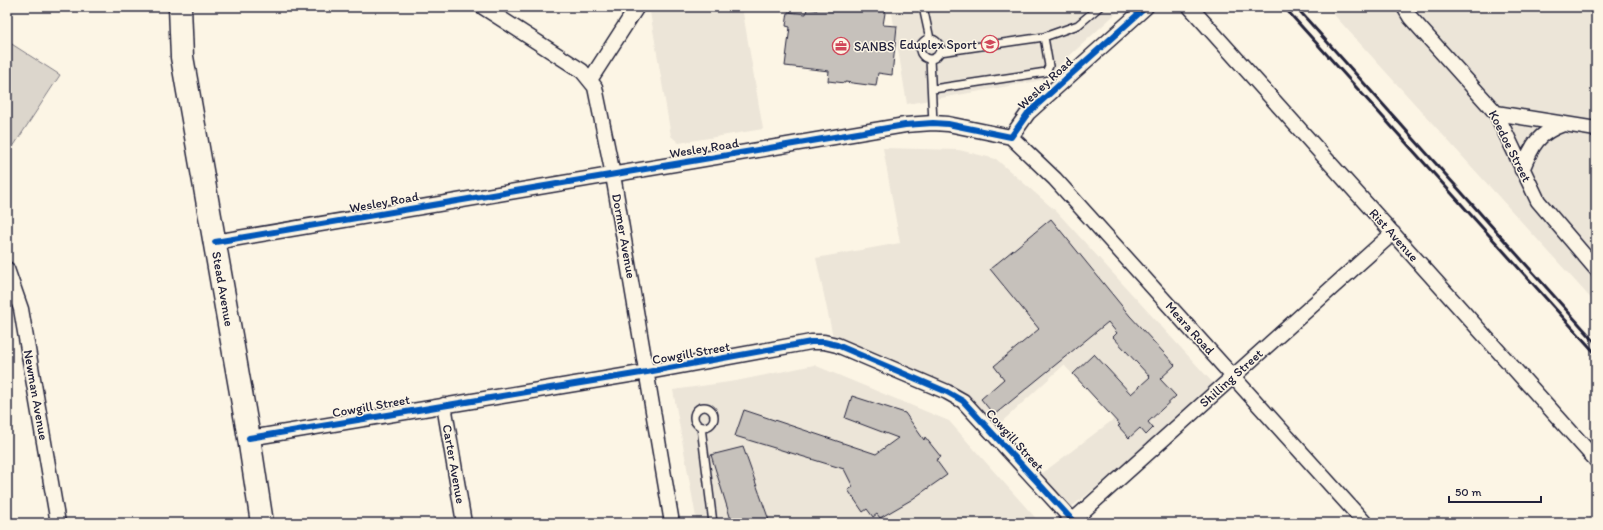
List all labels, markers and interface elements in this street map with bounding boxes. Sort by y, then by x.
school or university icon: Eduplex Sport [980,34,1000,54]
office icon: SANBS [831,36,851,56]
place label: Eduplex Sport [899,37,977,52]
place label: SANBS [854,39,894,54]
street label: Wesley Road [1014,54,1076,112]
street label: Koedoe Street [1485,108,1535,185]
street label: Wesley Road [668,135,740,161]
street label: Wesley Road [348,189,420,215]
street label: Dormer Avenue [609,192,639,280]
street label: Rist Avenue [1366,205,1422,265]
street label: Stead Avenue [209,250,237,328]
street label: Meara Road [1162,299,1218,357]
street label: Cowgill Street [651,339,731,367]
street label: Shilling Street [1196,346,1266,410]
street label: Newman Avenue [21,349,51,441]
street label: Cowgill Street [331,392,411,420]
street label: Cowgill Street [983,406,1047,474]
street label: Carter Avenue [440,423,468,505]
scale bar [1449,478,1541,504]
text: 50 m [1455,485,1481,499]

